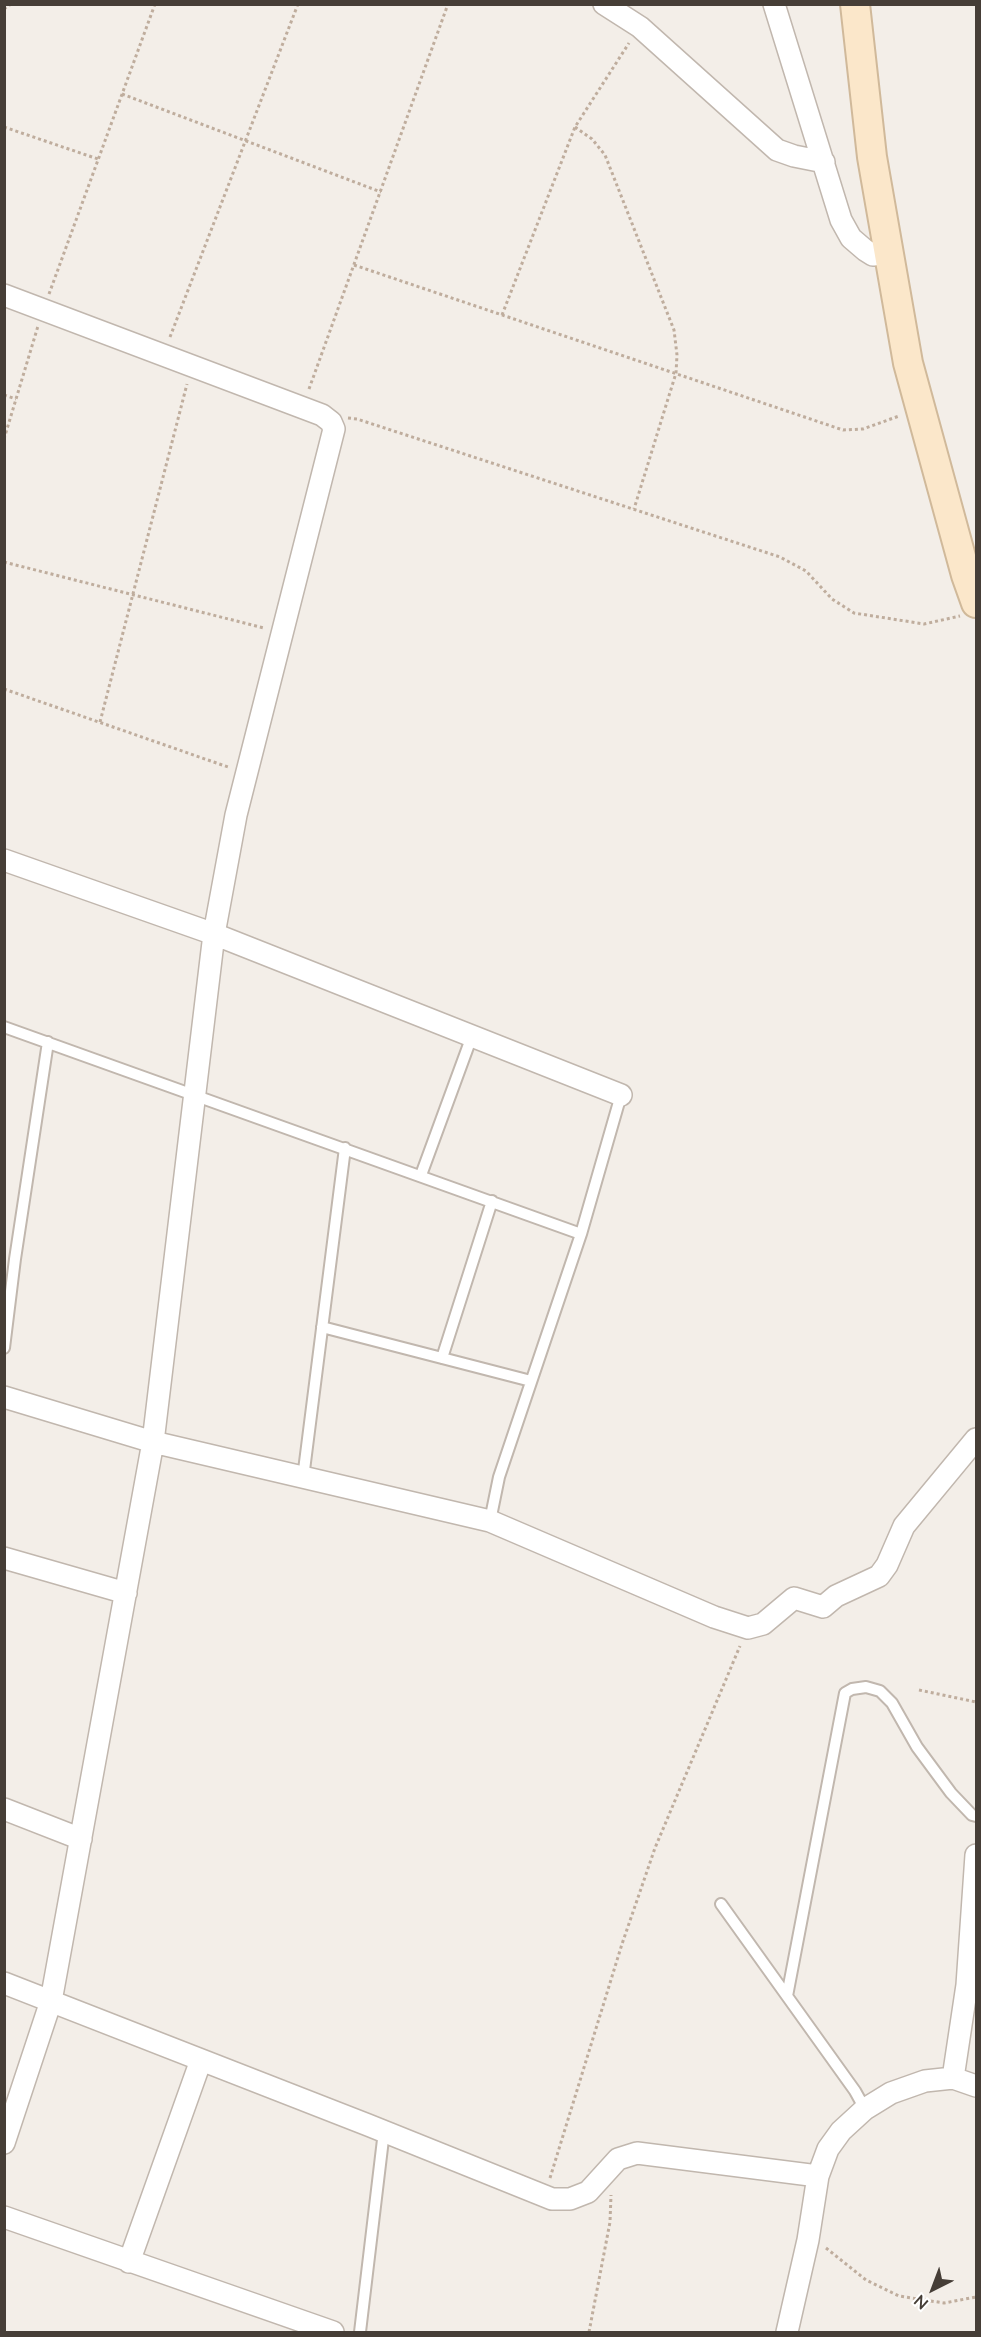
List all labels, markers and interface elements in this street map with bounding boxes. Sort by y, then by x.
north arrow [903,2259,963,2319]
text: N [910,2292,932,2314]

